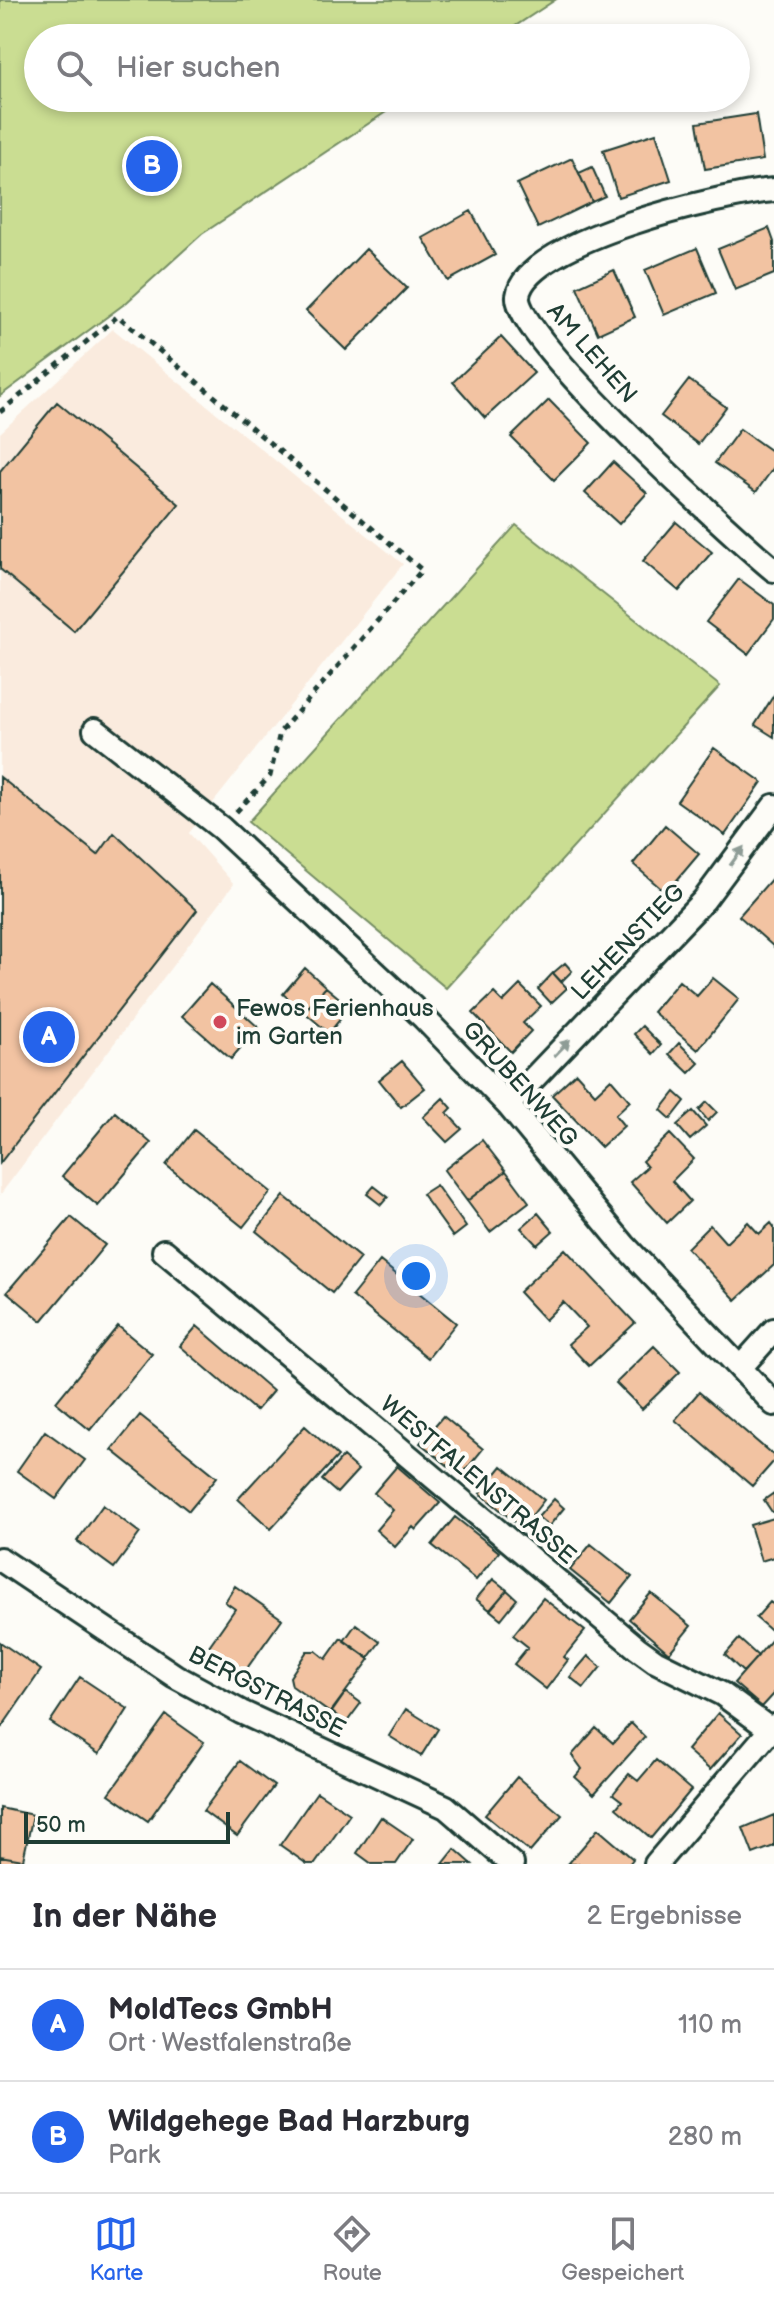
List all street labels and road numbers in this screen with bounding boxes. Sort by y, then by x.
street label: AM LEHEN [541,297,643,409]
street label: LEHENSTIEG [565,878,691,1006]
street label: GRUBENWEG [456,1015,584,1153]
street label: WESTFALENSTRASSE [374,1390,582,1570]
street label: BERGSTRASSE [184,1640,350,1744]

